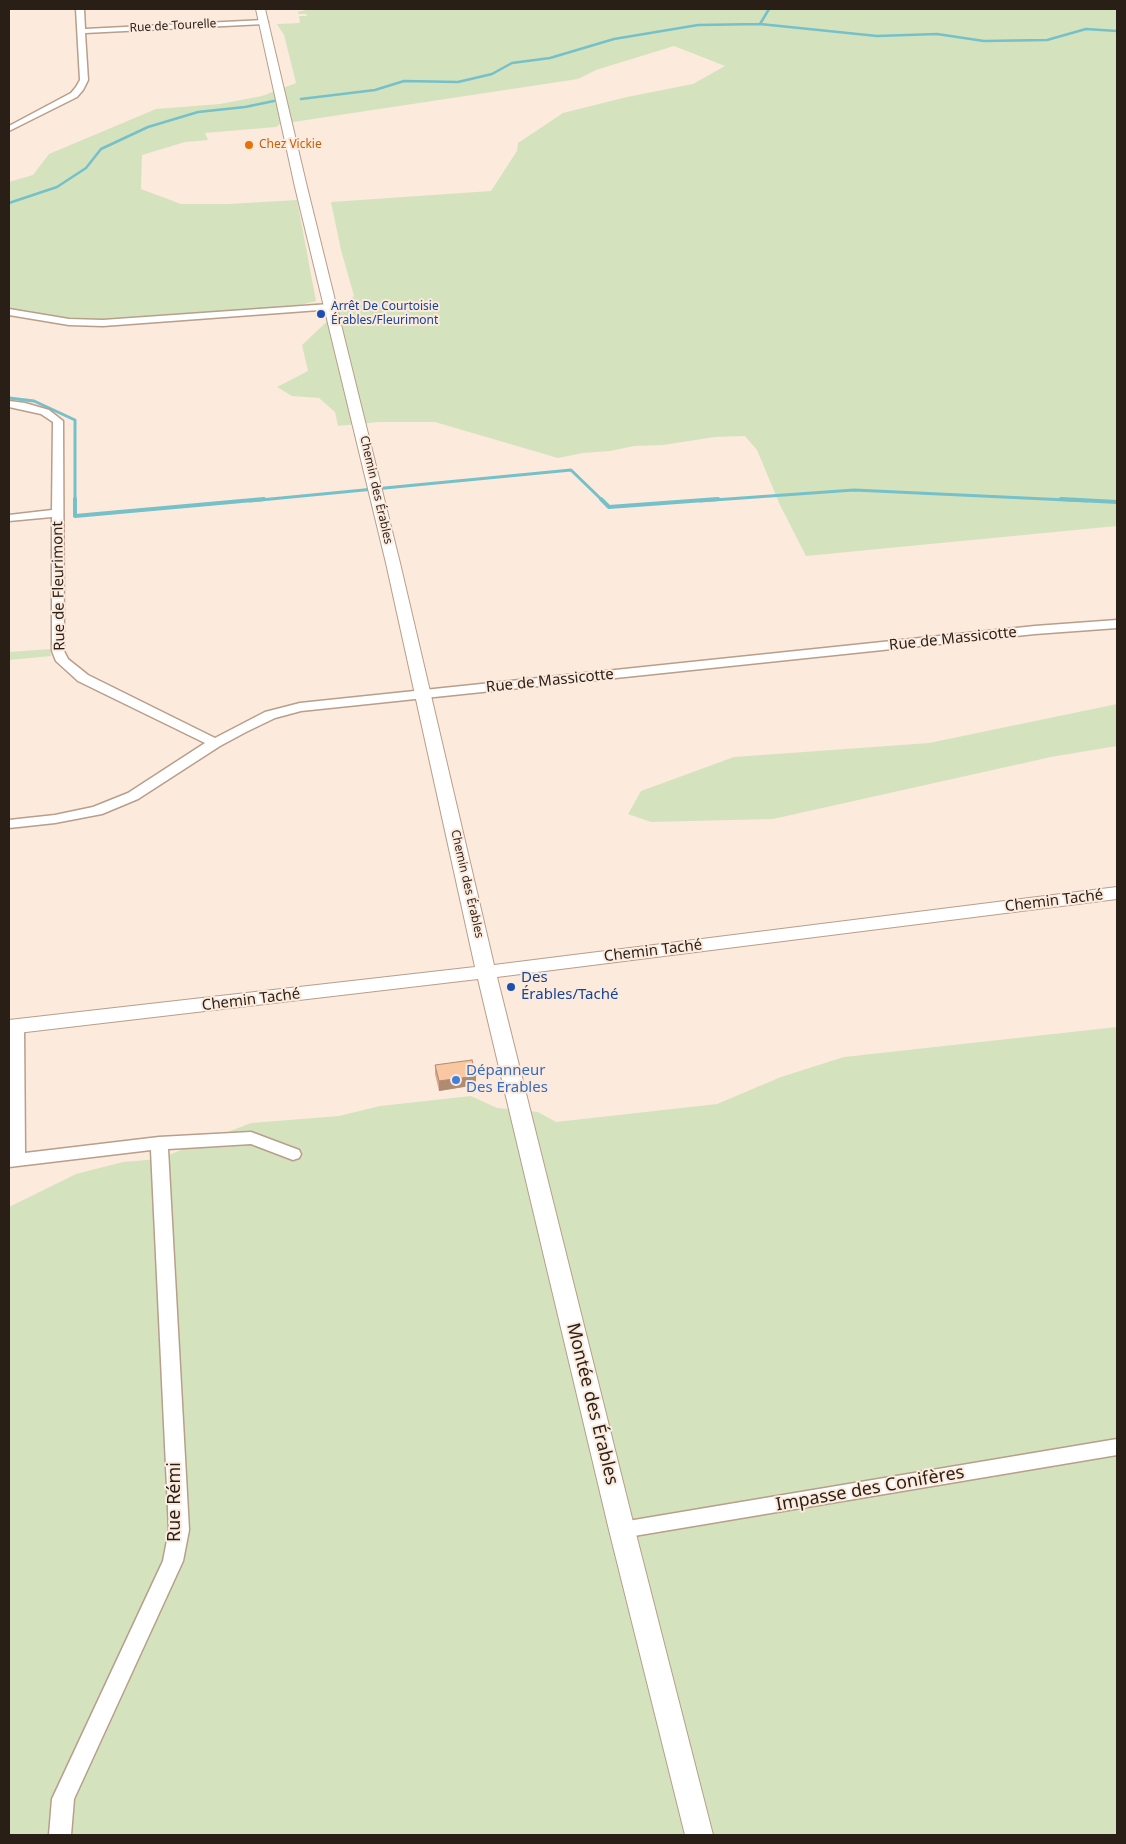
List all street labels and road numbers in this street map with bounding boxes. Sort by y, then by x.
street label: Rue de Tourelle [129,17,217,35]
street label: Chemin des Érables [357,434,395,546]
street label: Rue de Fleurimont [49,521,69,651]
street label: Rue de Massicotte [888,623,1018,655]
street label: Rue de Massicotte [485,665,615,697]
street label: Chemin des Érables [448,828,486,940]
street label: Chemin Taché [1004,886,1104,916]
street label: Chemin Taché [603,936,703,966]
street label: Chemin Taché [201,985,301,1015]
street label: Montée des Érables [561,1321,623,1487]
street label: Rue Rémi [164,1462,186,1542]
street label: Impasse des Conifères [774,1462,966,1516]

